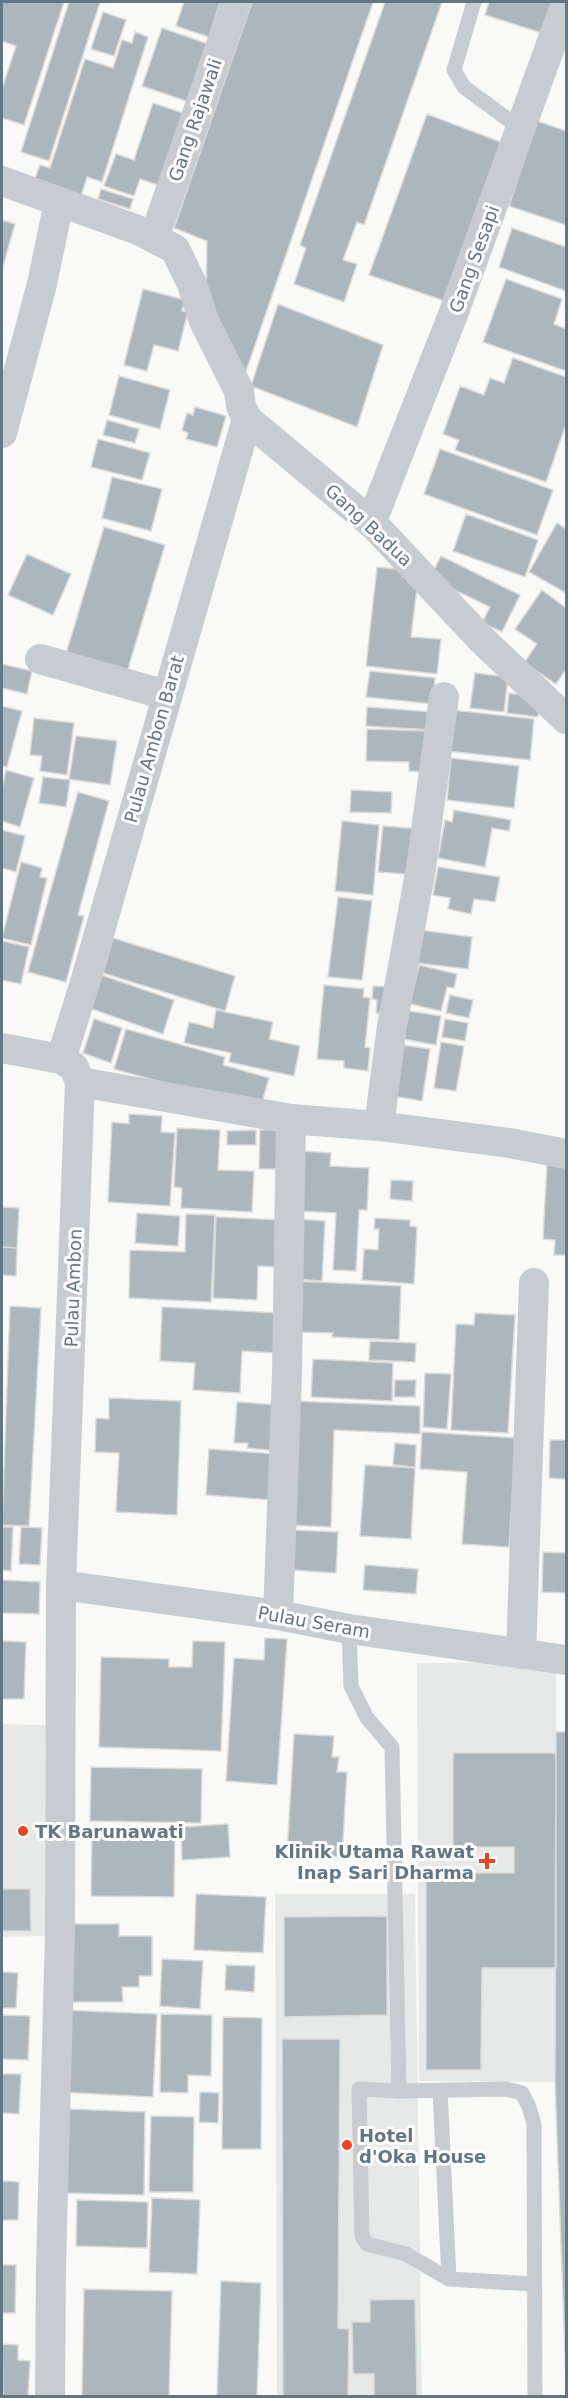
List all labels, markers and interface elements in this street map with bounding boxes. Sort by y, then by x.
street label: Gang Rajawali [164,56,226,184]
street label: Gang Sesapi [445,202,503,316]
street label: Gang Badua [321,480,417,570]
street label: Pulau Ambon Barat [120,653,188,825]
street label: Pulau Ambon [60,1228,86,1348]
street label: Pulau Seram [256,1602,372,1642]
place label: TK Barunawati [35,1821,184,1842]
marker: TK Barunawati [16,1824,30,1838]
place label: Klinik Utama Rawat Inap Sari Dharma [275,1841,474,1883]
marker: Klinik Utama Rawat Inap Sari Dharma [478,1852,496,1870]
place label: Hotel d'Oka House [359,2125,486,2167]
marker: Hotel d'Oka House [340,2138,354,2152]

